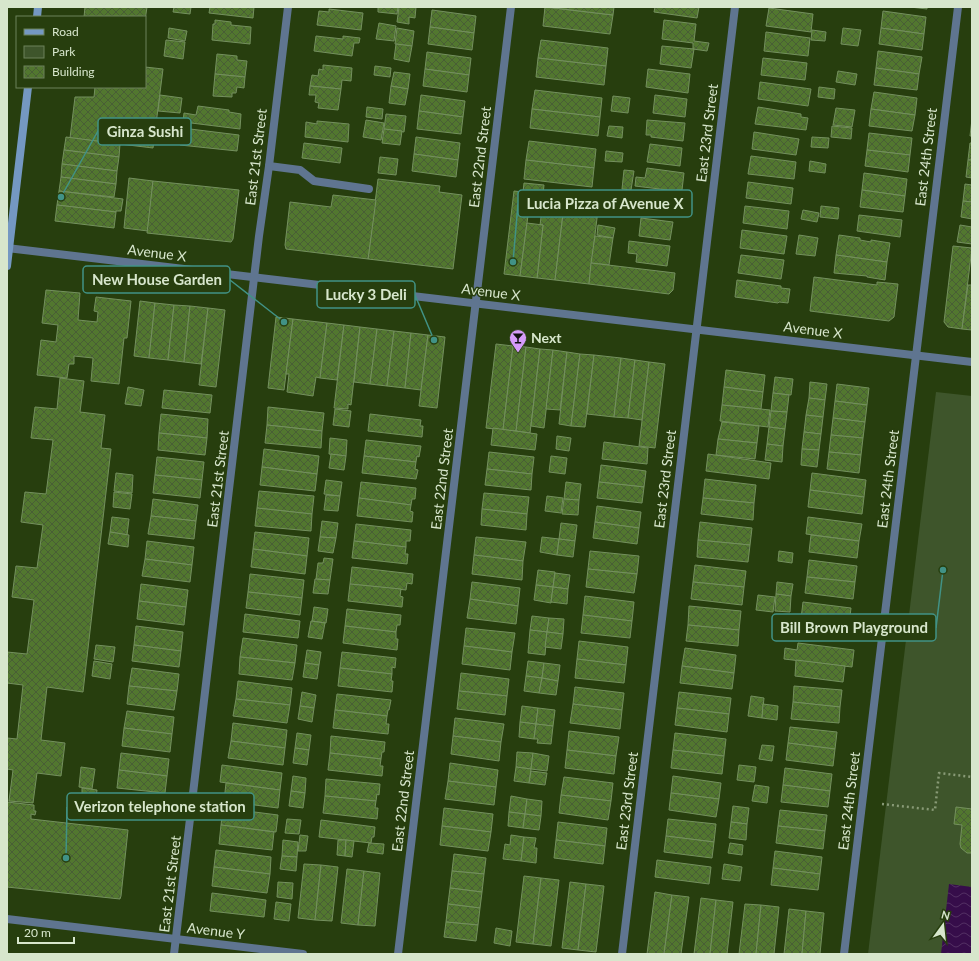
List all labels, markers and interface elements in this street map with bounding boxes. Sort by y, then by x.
legend [16,16,146,88]
text: Road [52,24,79,39]
text: Park [52,44,76,59]
text: Building [52,64,95,79]
street label: East 23rd Street [692,83,721,183]
street label: East 22nd Street [465,105,494,209]
street label: East 24th Street [911,107,940,207]
street label: East 21st Street [241,108,270,206]
callout: Ginza Sushi [98,118,191,145]
text: Ginza Sushi [107,122,184,140]
callout: Lucia Pizza of Avenue X [518,190,692,217]
text: Lucia Pizza of Avenue X [526,194,685,212]
street label: Avenue X [127,240,187,265]
callout: New House Garden [83,266,230,293]
text: New House Garden [92,270,222,288]
street label: Avenue X [461,279,521,304]
callout: Lucky 3 Deli [317,281,415,308]
text: Lucky 3 Deli [325,285,407,303]
street label: Avenue X [783,317,843,342]
bar icon: Next [508,328,528,353]
place label: Next [531,329,562,346]
street label: East 22nd Street [427,427,456,531]
street label: East 23rd Street [650,429,679,529]
street label: East 24th Street [873,429,902,529]
street label: East 21st Street [203,430,232,528]
callout: Bill Brown Playground [772,614,936,641]
text: Bill Brown Playground [780,618,928,636]
street label: East 22nd Street [388,749,417,853]
street label: East 23rd Street [612,751,641,851]
street label: East 24th Street [834,751,863,851]
callout: Verizon telephone station [67,793,254,820]
text: Verizon telephone station [73,797,246,815]
street label: East 21st Street [155,835,184,933]
north arrow [923,905,963,945]
text: N [940,907,951,922]
scale bar [18,919,74,945]
street label: Avenue Y [186,919,246,943]
text: 20 m [24,925,51,940]

